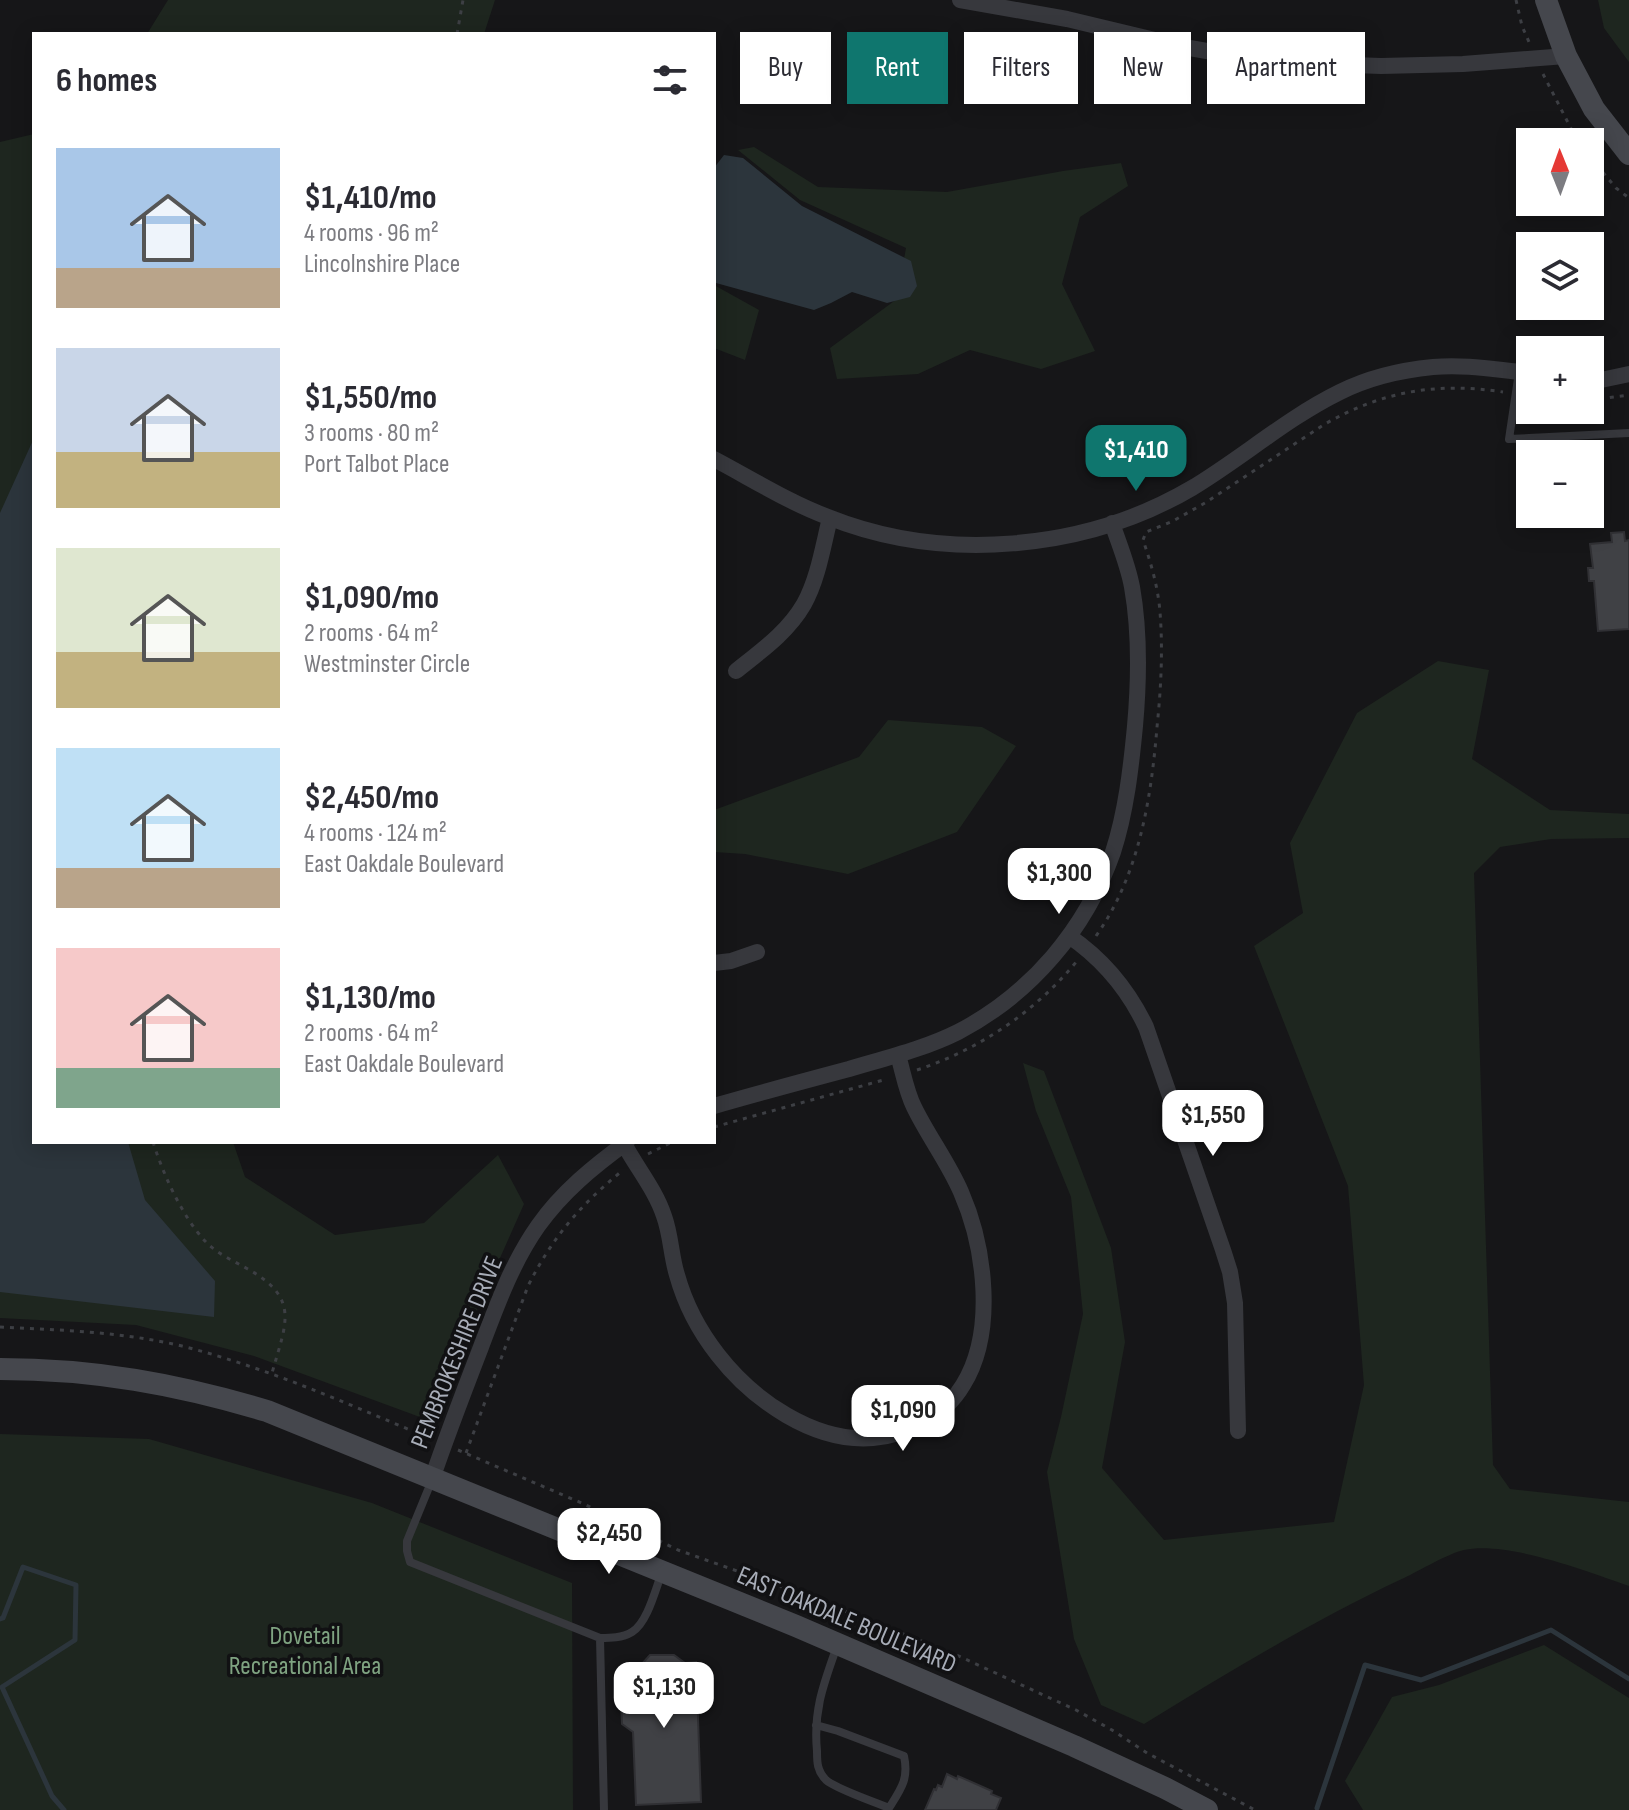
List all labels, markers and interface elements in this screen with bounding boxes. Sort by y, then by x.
chip: Buy [740,32,831,104]
chip: Rent [847,32,948,104]
chip: Filters [964,32,1078,104]
chip: New [1094,32,1191,104]
chip: Apartment [1207,32,1365,104]
icon: filters [648,58,692,102]
text: 6 homes [56,60,157,101]
north arrow [1516,128,1604,216]
map controls [1516,128,1604,528]
text: $1,410/mo [304,177,437,218]
icon: home [120,180,216,276]
text: 4 rooms · 96 m² [304,218,439,249]
button: layers [1516,232,1604,320]
text: Lincolnshire Place [304,249,460,280]
button: + [1516,336,1604,424]
text: $1,550/mo [304,377,437,418]
icon: home [120,380,216,476]
text: 3 rooms · 80 m² [304,418,439,449]
pin: $1,410 [1071,425,1201,493]
text: $1,410 [1103,435,1169,466]
button: − [1516,440,1604,528]
text: Port Talbot Place [304,449,450,480]
text: $1,090/mo [304,577,439,618]
icon: home [120,580,216,676]
text: 2 rooms · 64 m² [304,618,439,649]
text: Westminster Circle [304,649,470,680]
text: $2,450/mo [304,777,439,818]
icon: home [120,780,216,876]
text: 4 rooms · 124 m² [304,818,447,849]
pin: $1,300 [994,848,1124,916]
text: East Oakdale Boulevard [304,849,504,880]
text: $1,300 [1026,858,1092,889]
text: $1,130/mo [304,977,436,1018]
icon: home [120,980,216,1076]
text: 2 rooms · 64 m² [304,1018,439,1049]
text: East Oakdale Boulevard [304,1049,504,1080]
pin: $1,550 [1148,1090,1278,1158]
text: $1,550 [1180,1100,1246,1131]
street label: PEMBROKESHIRE DRIVE [405,1252,510,1453]
pin: $1,090 [838,1385,968,1453]
text: $1,090 [870,1395,936,1426]
pin: $2,450 [544,1508,674,1576]
text: $2,450 [576,1518,642,1549]
street label: EAST OAKDALE BOULEVARD [732,1560,961,1681]
park label: Dovetail Recreational Area [229,1621,381,1682]
pin: $1,130 [599,1662,729,1730]
text: $1,130 [632,1672,696,1703]

